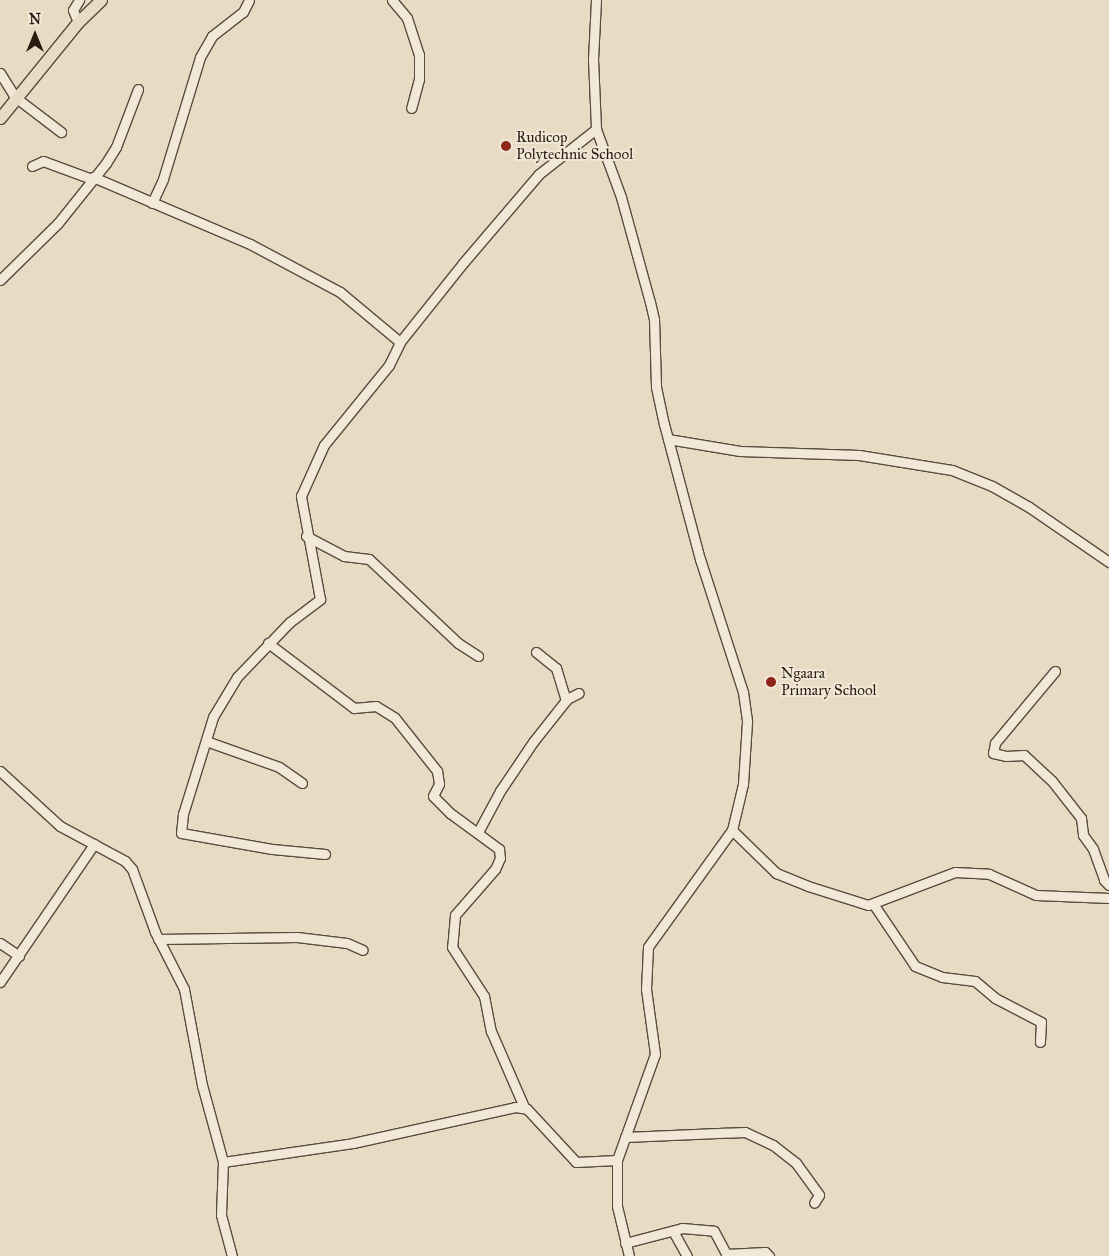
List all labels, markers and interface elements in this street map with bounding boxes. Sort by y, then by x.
north arrow [10,10,60,60]
text: N [29,11,41,28]
place label: Rudicop Polytechnic School [516,128,633,163]
marker: Rudicop Polytechnic School [500,140,512,152]
place label: Ngaara Primary School [781,664,877,699]
marker: Ngaara Primary School [765,676,777,688]

